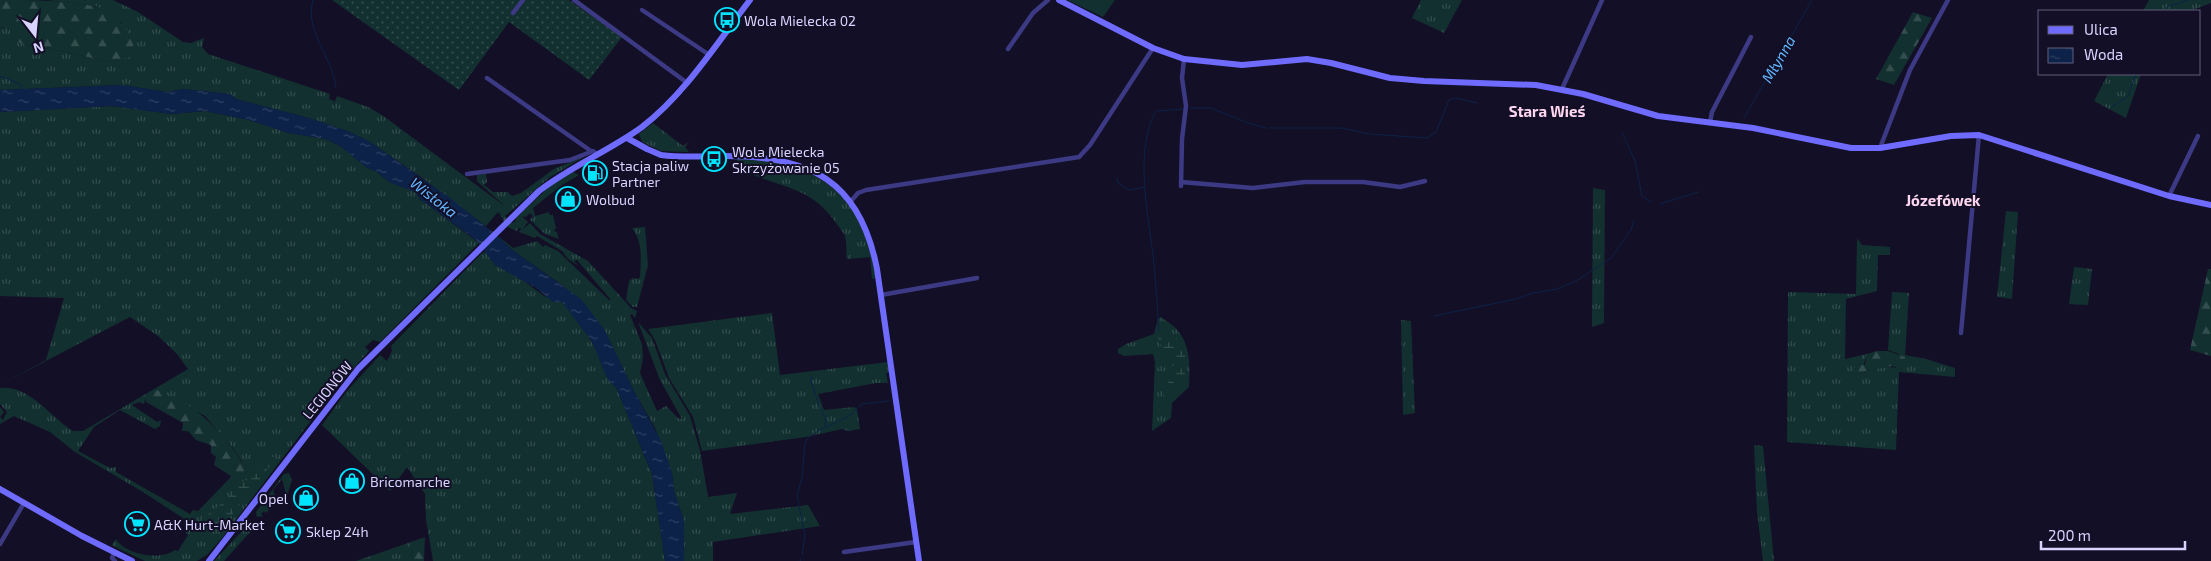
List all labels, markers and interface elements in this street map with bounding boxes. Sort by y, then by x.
bus stop icon: Wola Mielecka 02 [714,7,740,33]
north arrow [10,10,60,60]
legend [2038,10,2201,75]
place label: Wola Mielecka 02 [744,12,856,29]
text: Ulica [2084,20,2118,38]
water label: Młynna [1757,32,1800,86]
text: N [32,38,46,58]
text: Woda [2084,45,2123,63]
district label: Stara Wieś [1509,102,1585,120]
place label: Wola Mielecka Skrzyżowanie 05 [732,143,840,176]
bus stop icon: Wola Mielecka Skrzyżowanie 05 [701,146,727,172]
place label: Stacja paliw Partner [612,157,689,190]
fuel station icon: Stacja paliw Partner [582,160,608,186]
water label: Wisłoka [407,173,461,221]
shop icon: Wolbud [555,186,581,212]
place label: Wolbud [586,191,635,208]
district label: Józefówek [1905,191,1981,209]
street label: LEGIONÓW [299,358,355,422]
shop icon: Bricomarche [339,468,365,494]
place label: Bricomarche [370,473,450,490]
shop icon: Opel [293,485,319,511]
place label: Opel [259,490,289,507]
supermarket icon: A&K Hurt-Market [124,511,150,537]
place label: A&K Hurt-Market [154,516,265,533]
supermarket icon: Sklep 24h [275,518,301,544]
scale bar [2041,518,2185,550]
place label: Sklep 24h [306,523,369,540]
text: 200 m [2048,526,2091,544]

